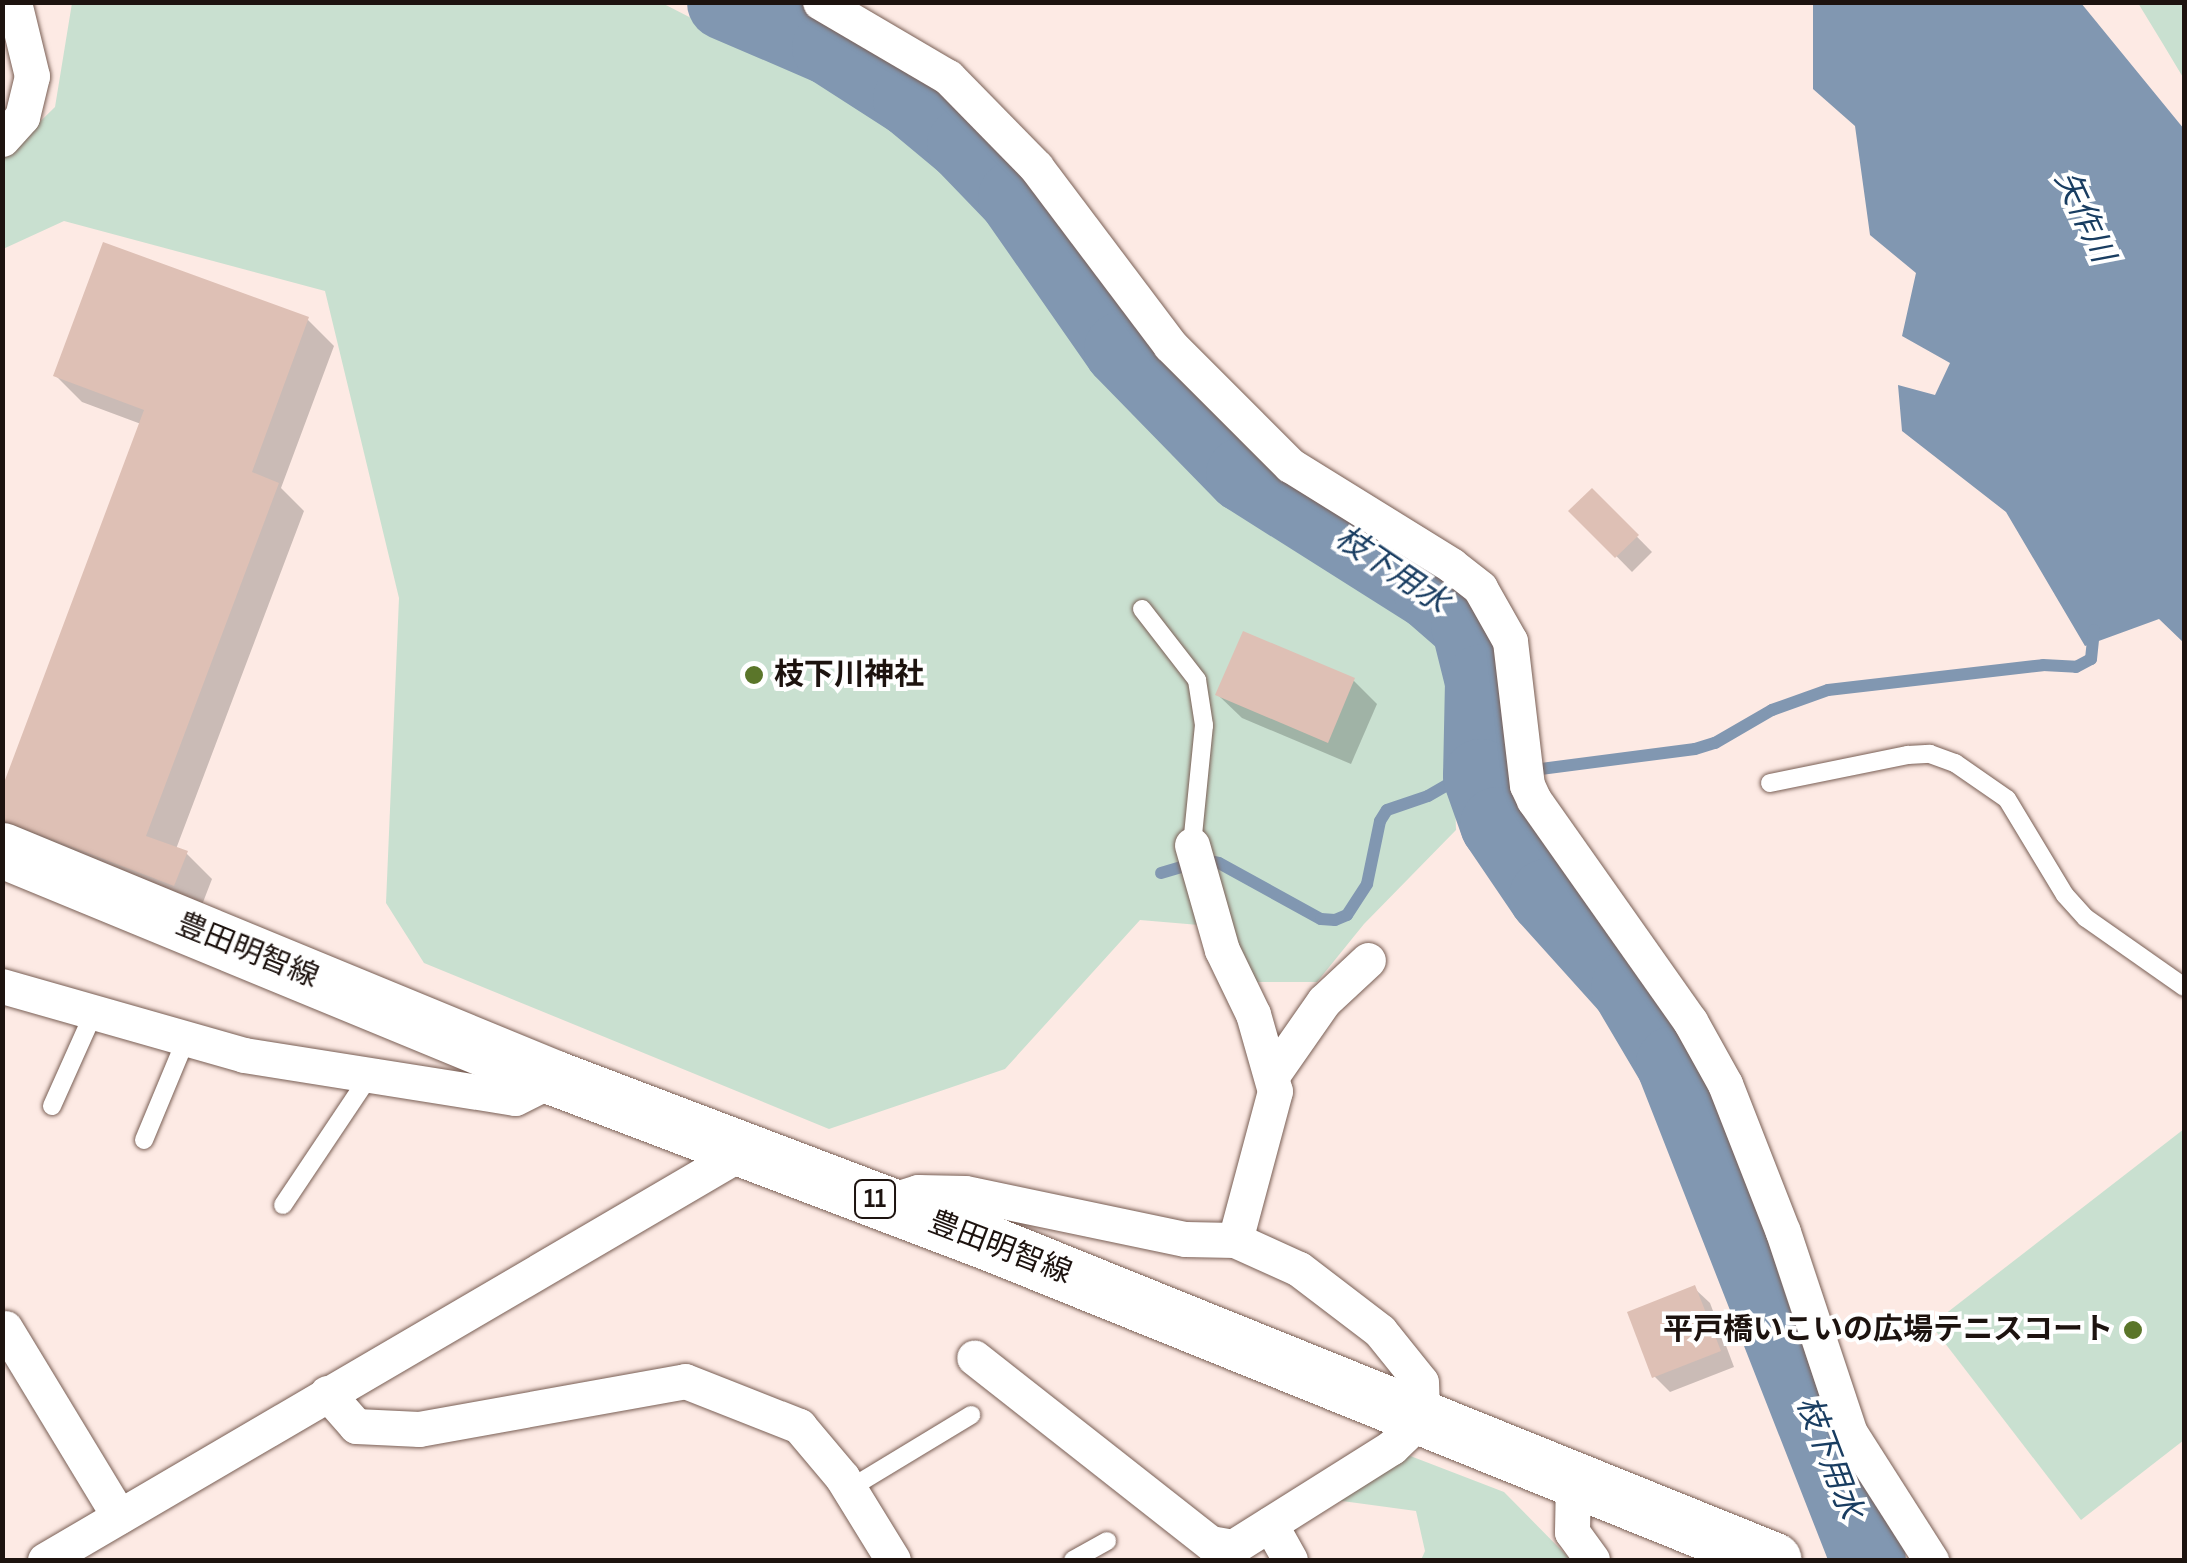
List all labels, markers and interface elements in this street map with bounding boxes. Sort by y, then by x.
water label: 矢作川 [2045,165,2121,269]
water label: 枝下用水 [1327,519,1455,623]
place label: 枝下川神社 [774,657,924,693]
marker: 枝下川神社 [743,664,765,686]
street label: 豊田明智線 [171,906,323,996]
road number: 11 [852,1176,898,1222]
street label: 豊田明智線 [924,1204,1076,1292]
place label: 平戸橋いこいの広場テニスコート [1663,1312,2113,1348]
marker: 平戸橋いこいの広場テニスコート [2122,1319,2144,1341]
water label: 枝下用水 [1787,1391,1869,1525]

